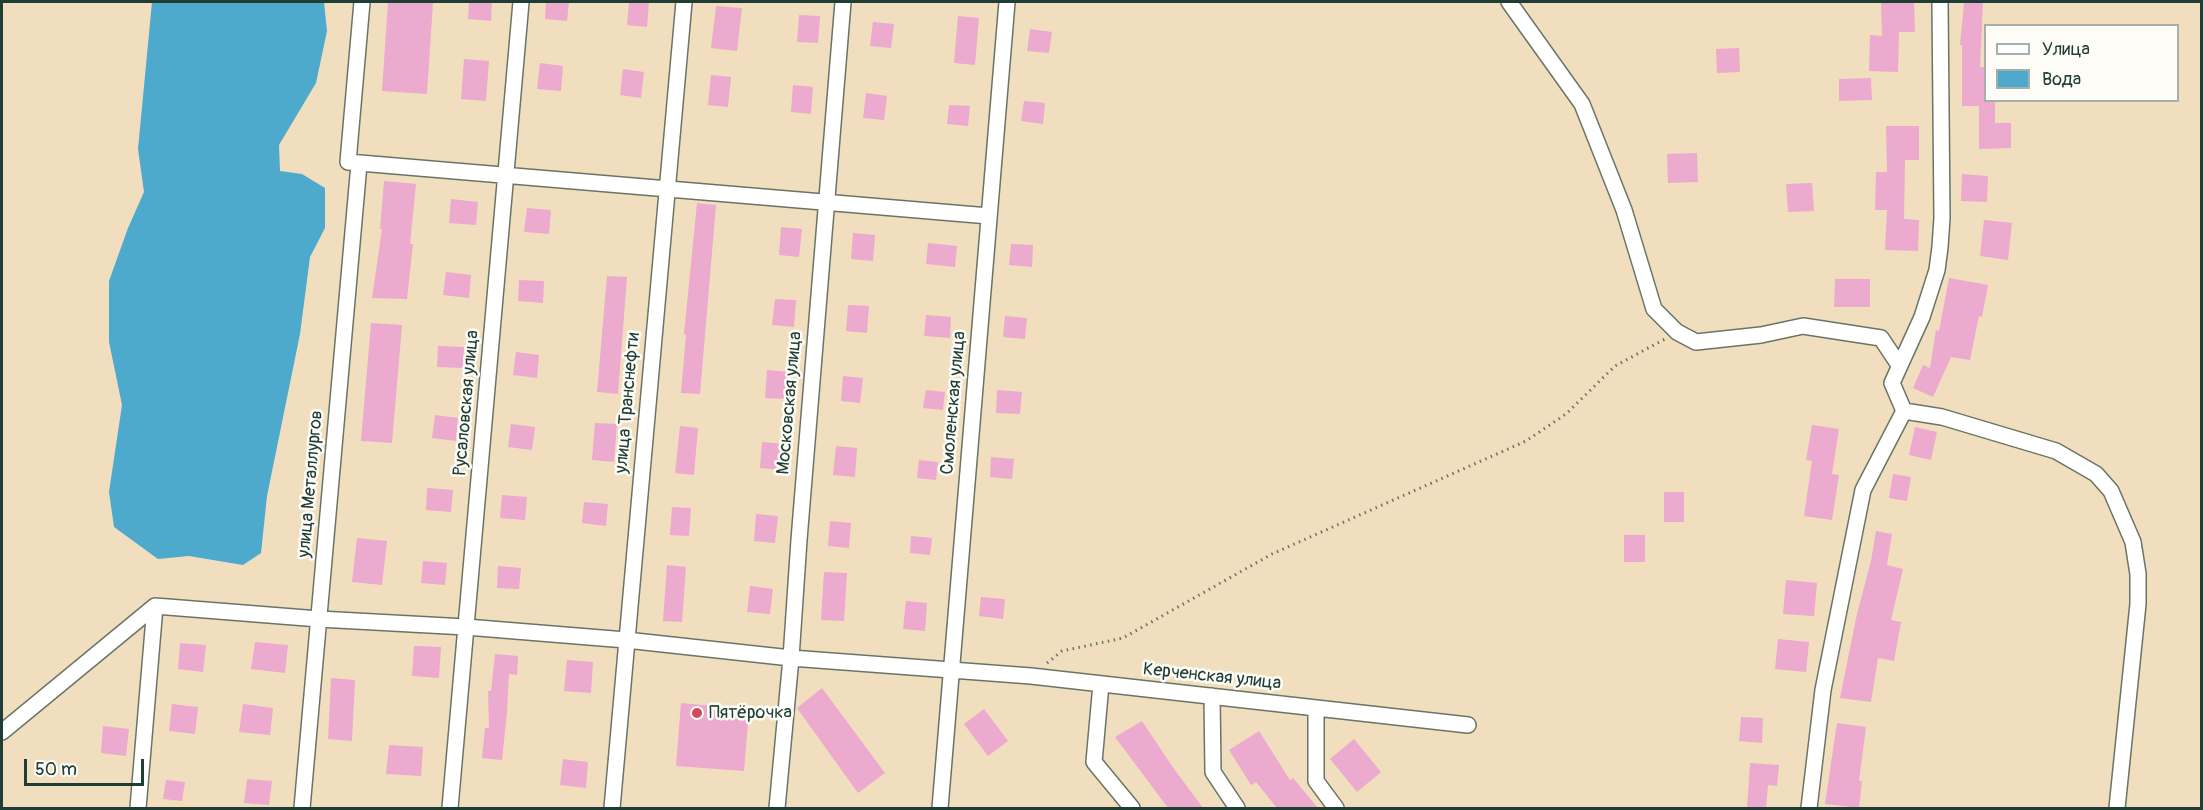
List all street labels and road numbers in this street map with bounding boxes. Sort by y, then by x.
street label: Русаловская улица [450,329,484,477]
street label: Смоленская улица [937,330,971,476]
street label: Московская улица [773,331,807,475]
street label: улица Транснефти [611,332,645,474]
street label: улица Металлургов [294,409,328,559]
street label: Керченская улица [1142,659,1282,695]

